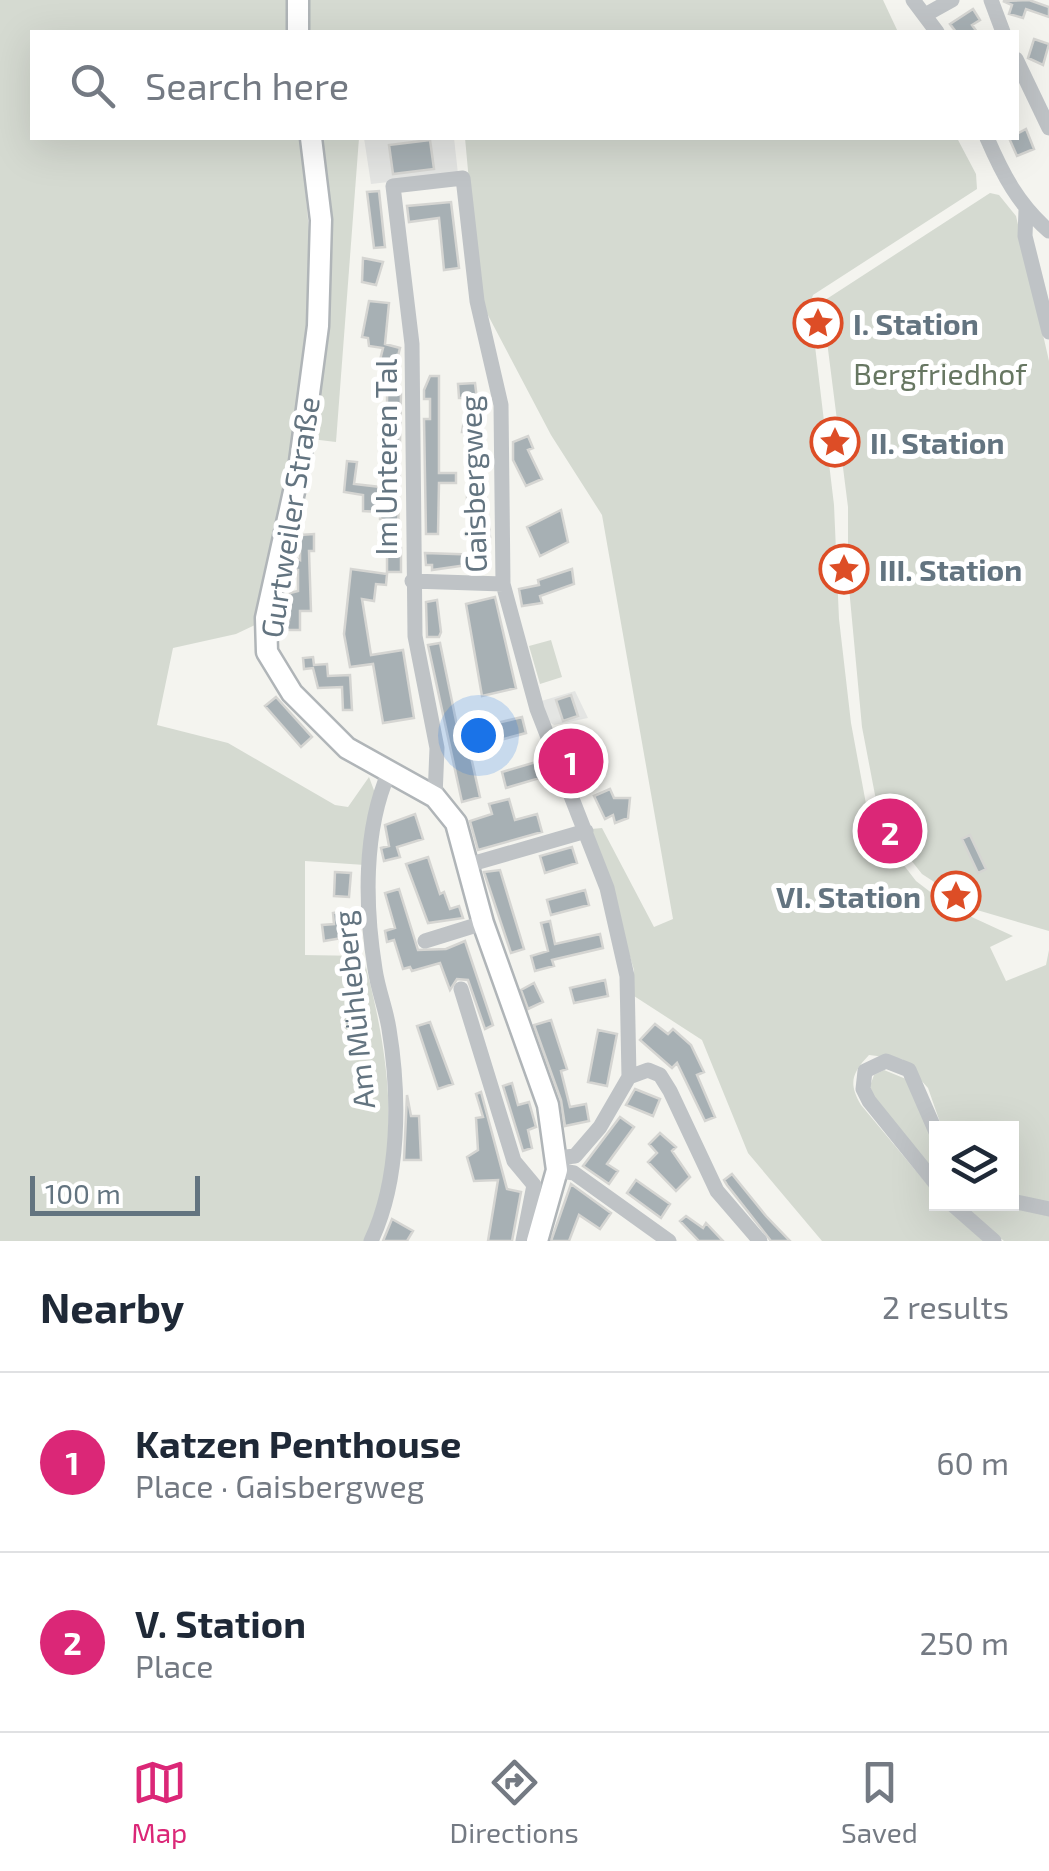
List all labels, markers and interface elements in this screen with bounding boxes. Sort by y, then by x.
search box [30,30,1019,140]
icon: search [65,58,120,113]
text: Search here [145,62,349,108]
place icon: I. Station [792,297,844,349]
place label: I. Station [853,305,979,341]
park label: Bergfriedhof [853,355,1027,391]
street label: Im Unteren Tal [367,358,403,555]
street label: Gurtweiler Straße [252,394,326,640]
street label: Gaisbergweg [451,395,493,573]
place icon: II. Station [809,416,861,468]
place label: II. Station [870,424,1005,460]
place icon: III. Station [818,543,870,595]
place label: III. Station [879,551,1022,587]
your location [453,710,504,761]
pin: 1 [538,724,604,798]
pin: 2 [858,794,922,868]
place icon: VI. Station [930,870,982,922]
place label: VI. Station [776,878,921,914]
street label: Am Mühleberg [325,909,381,1111]
map controls [929,1121,1019,1211]
button: layers [929,1121,1019,1211]
scale bar [30,1171,200,1216]
text: 100 m [45,1176,121,1210]
text: Nearby [40,1281,184,1331]
text: 2 results [882,1287,1009,1325]
text: Katzen Penthouse [135,1420,461,1466]
text: 1 [66,1443,79,1481]
text: 60 m [936,1443,1009,1481]
text: Place · Gaisbergweg [135,1466,425,1504]
text: V. Station [135,1600,306,1646]
text: 2 [63,1623,82,1661]
text: 250 m [919,1623,1009,1661]
text: Place [135,1646,214,1684]
tab: Map [131,1755,187,1849]
tab: Directions [450,1755,579,1849]
tab: Saved [841,1755,918,1849]

